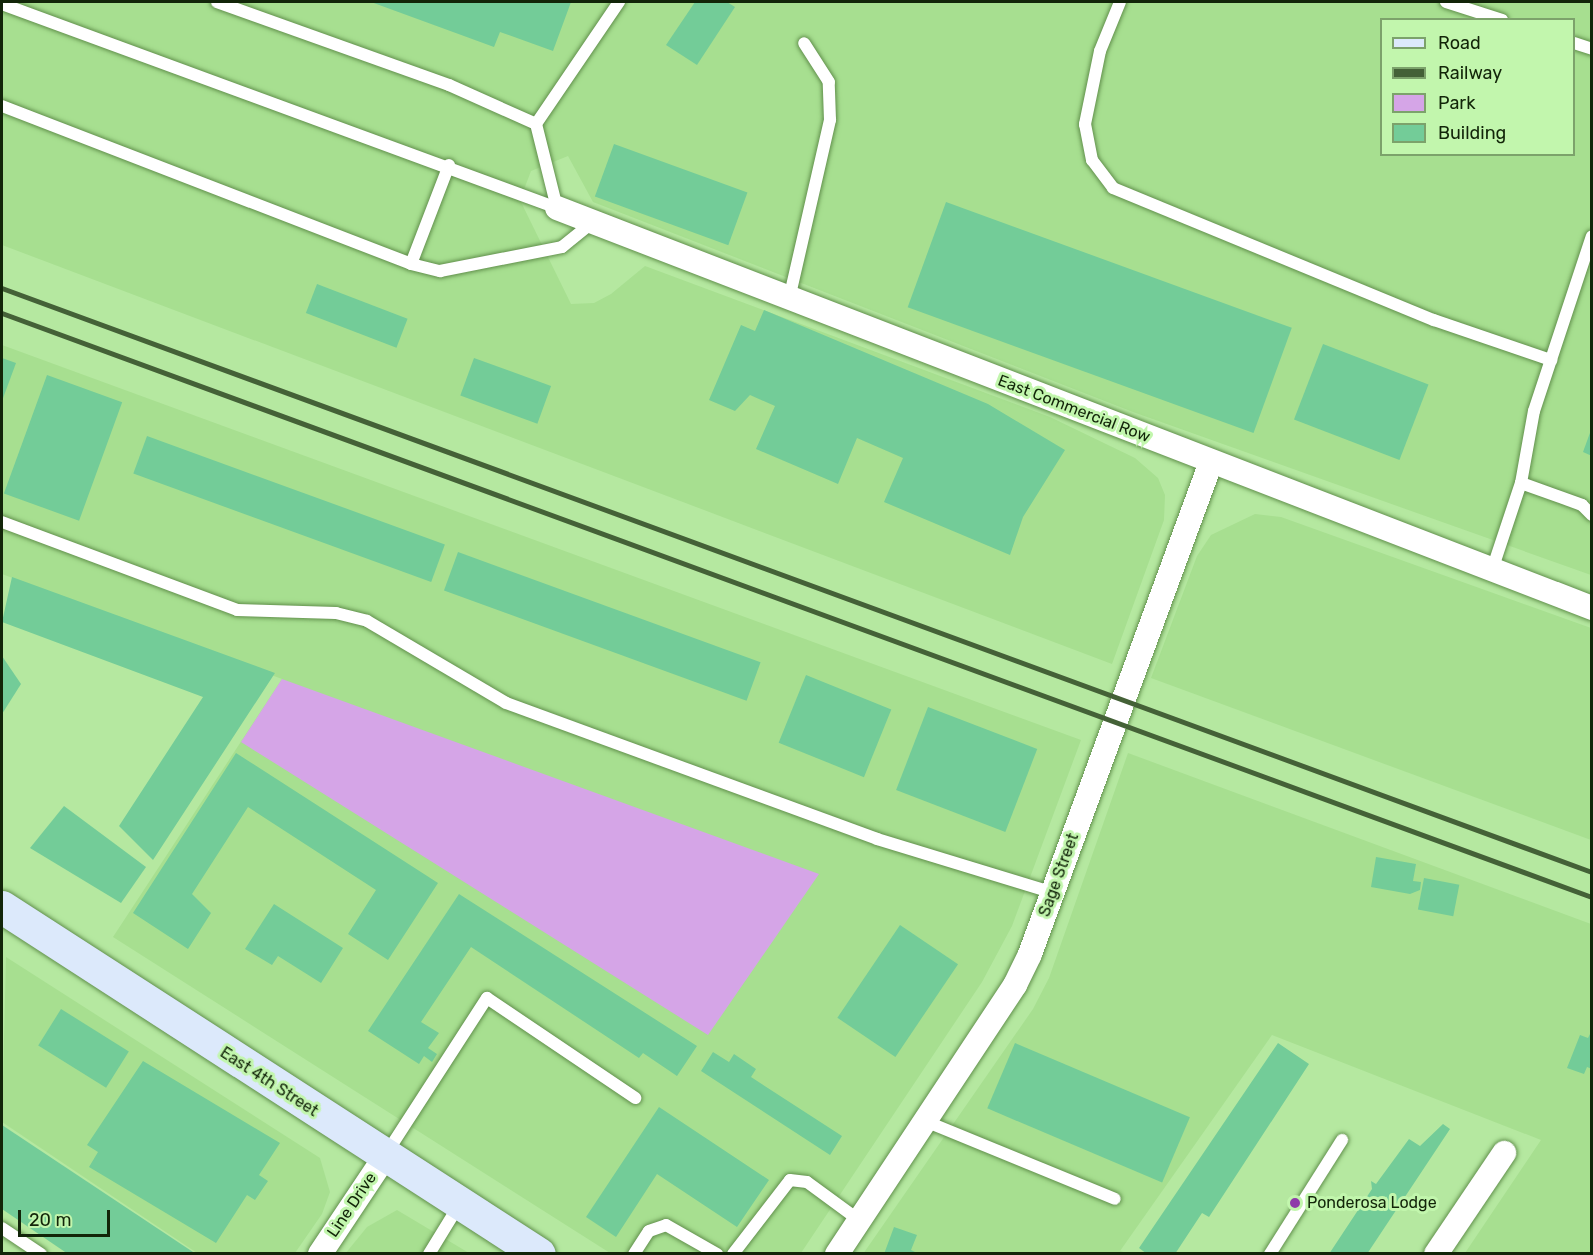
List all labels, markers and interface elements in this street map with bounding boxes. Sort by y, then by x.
legend [1380,18,1575,156]
text: Road [1438,32,1481,54]
text: Railway [1438,62,1502,84]
text: Park [1438,92,1475,114]
text: Building [1438,122,1506,144]
street label: East Commercial Row [995,371,1153,447]
street label: Sage Street [1035,831,1083,919]
street label: East 4th Street [216,1043,322,1121]
street label: Line Drive [323,1169,381,1241]
place label: Ponderosa Lodge [1307,1193,1437,1213]
marker: Ponderosa Lodge [1288,1196,1302,1210]
scale bar [21,1198,112,1236]
text: 20 m [29,1209,71,1231]

